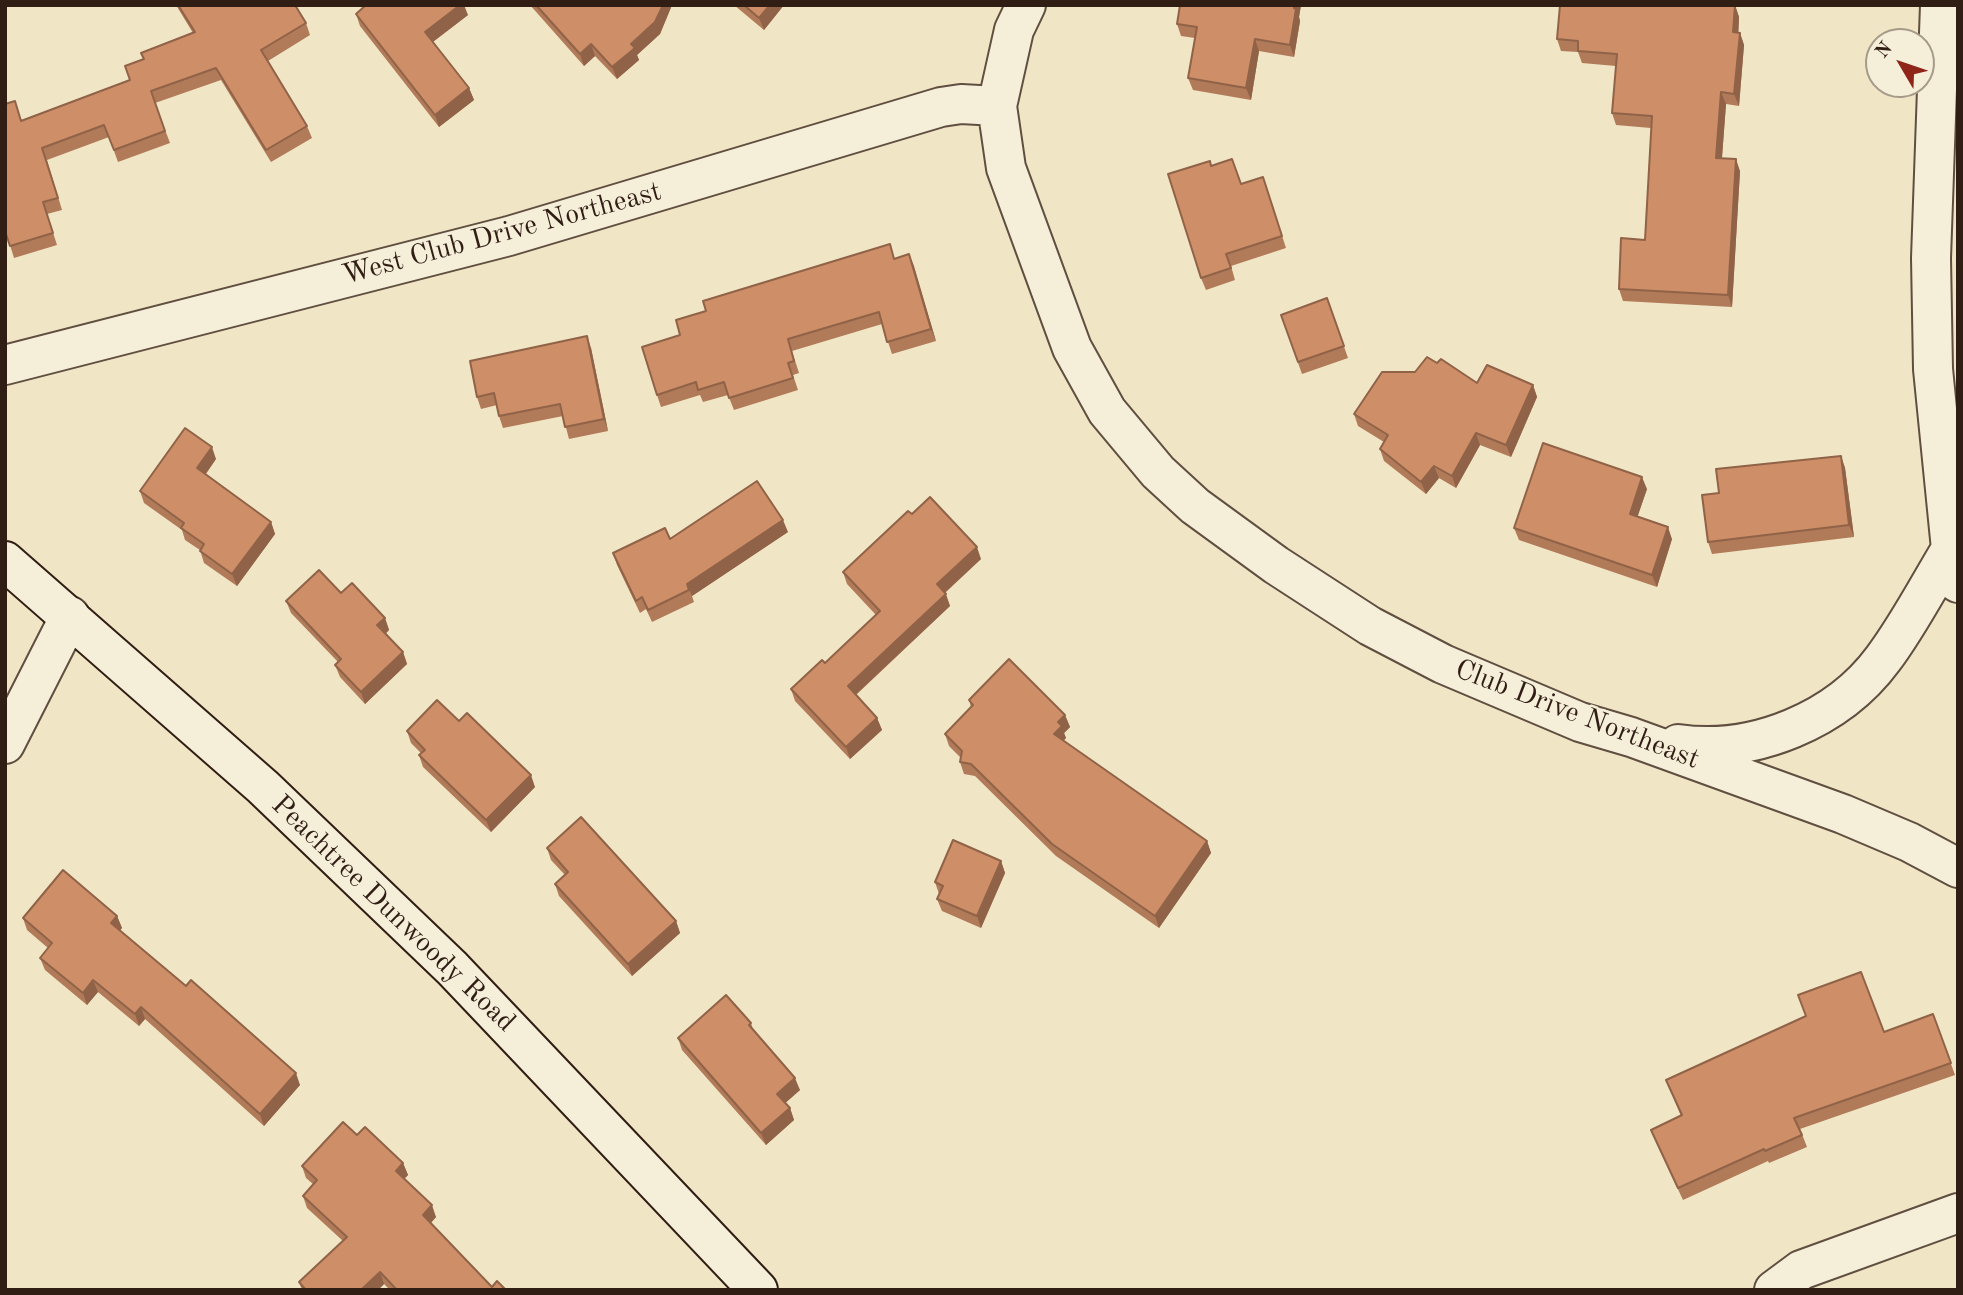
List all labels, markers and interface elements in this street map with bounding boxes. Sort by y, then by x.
north arrow [1865,28,1935,98]
text: N [1873,39,1897,62]
street label: West Club Drive Northeast [339,175,665,293]
street label: Club Drive Northeast [1450,653,1704,777]
street label: Peachtree Dunwoody Road [264,789,522,1039]

